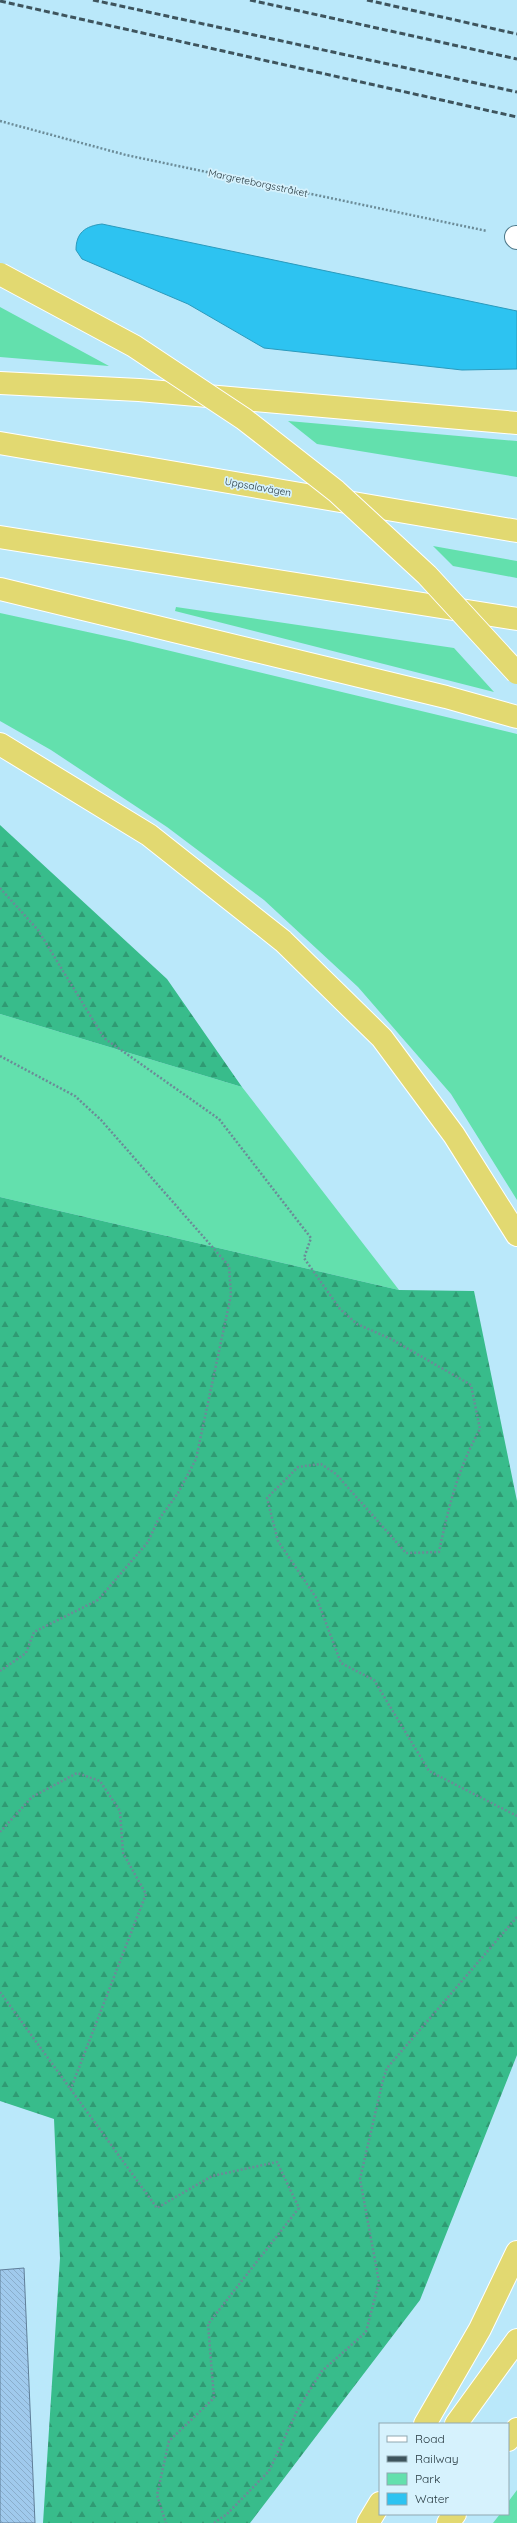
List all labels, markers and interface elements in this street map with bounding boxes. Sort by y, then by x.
street label: Margreteborgsstråket [207,166,309,200]
street label: Uppsalavägen [224,475,292,499]
legend [379,2423,509,2515]
text: Road [415,2431,445,2446]
text: Railway [415,2451,459,2466]
text: Park [415,2471,440,2486]
text: Water [415,2491,450,2506]

